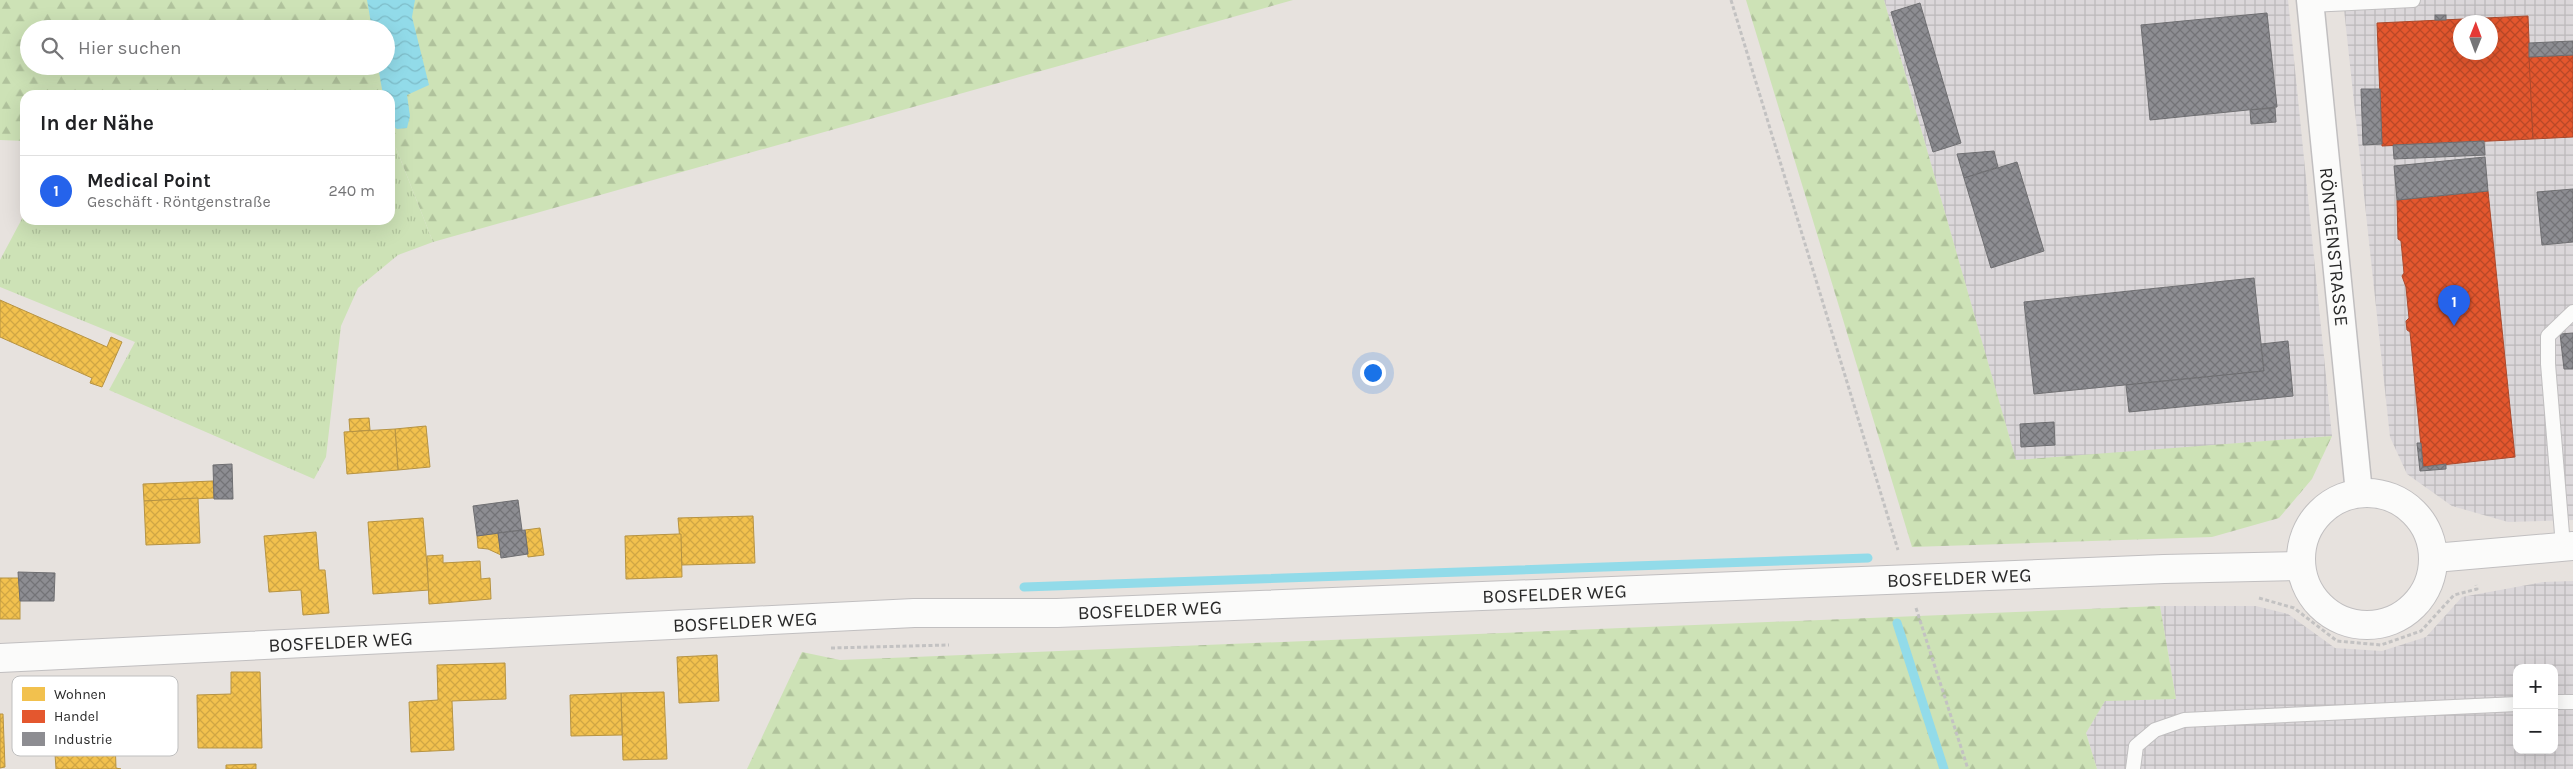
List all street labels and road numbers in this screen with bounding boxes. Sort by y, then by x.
street label: RÖNTGENSTRASSE [2315,166,2352,327]
street label: BOSFELDER WEG [1887,564,2032,592]
street label: BOSFELDER WEG [1482,580,1627,608]
street label: BOSFELDER WEG [1077,596,1222,624]
street label: BOSFELDER WEG [672,608,818,637]
street label: BOSFELDER WEG [268,628,413,657]

